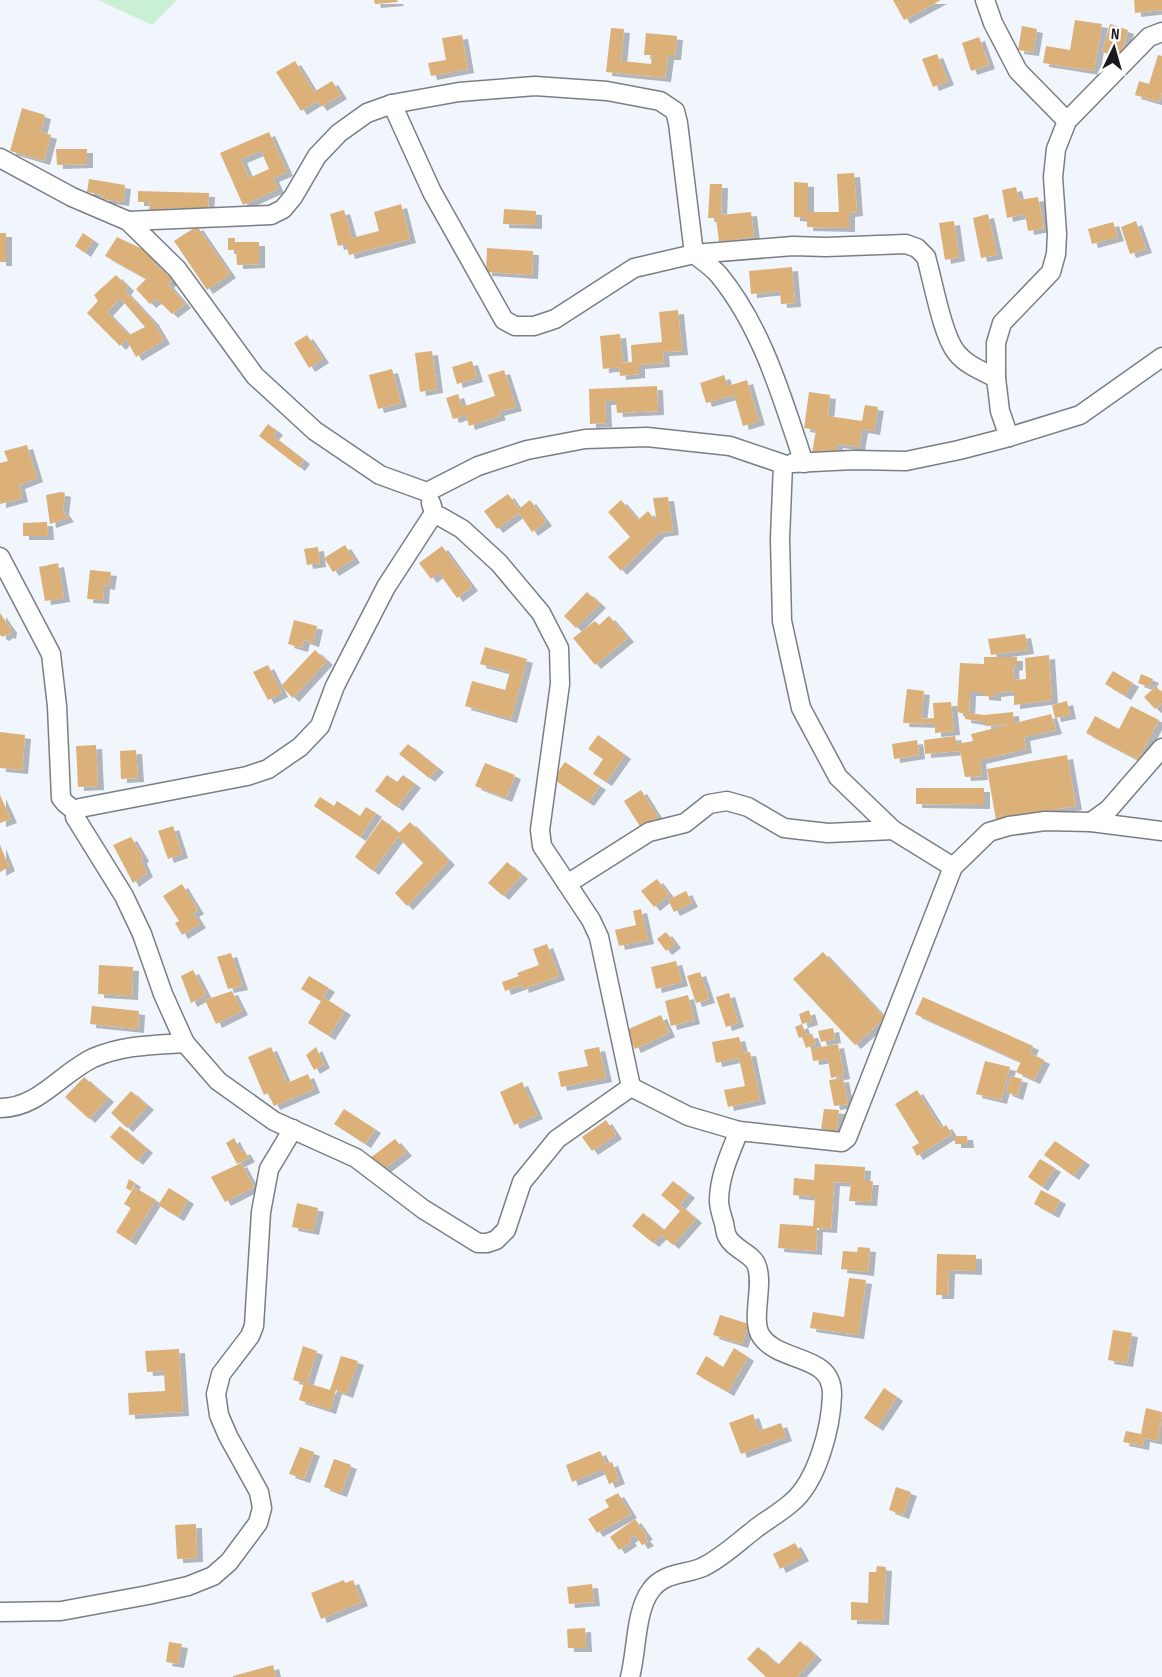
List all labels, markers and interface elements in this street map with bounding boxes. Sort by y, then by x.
north arrow [1084,18,1144,78]
text: N [1110,25,1120,44]

